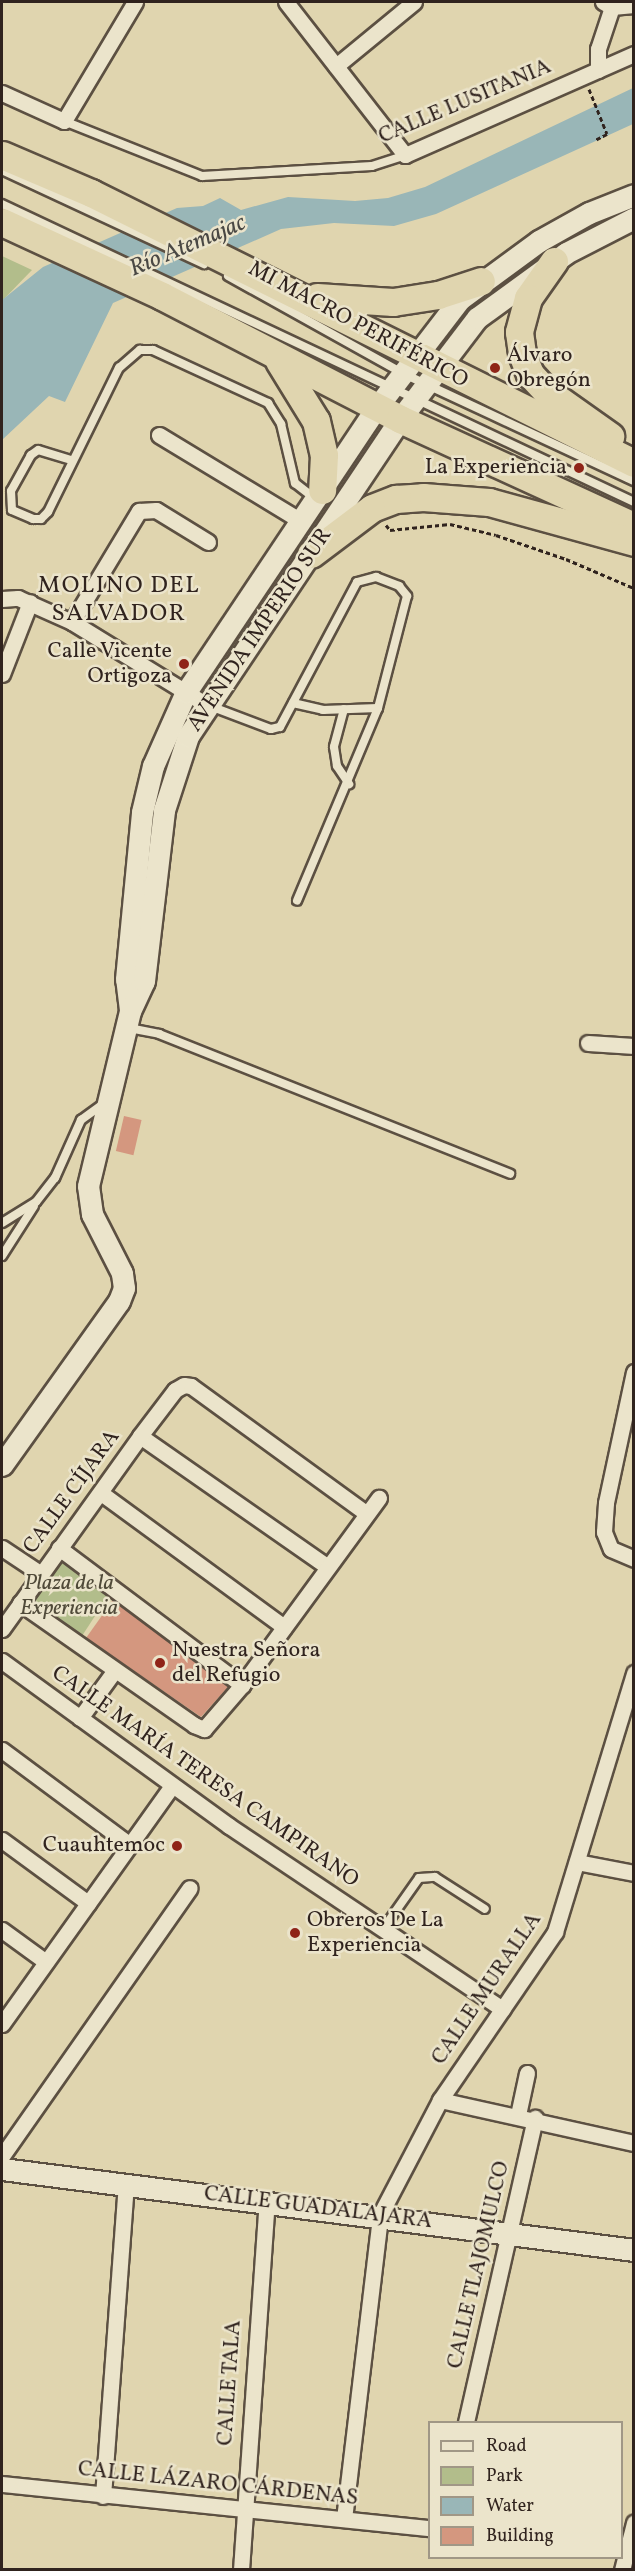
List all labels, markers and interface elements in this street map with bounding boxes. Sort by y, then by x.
street label: CALLE LUSITANIA [375,54,555,150]
water label: Río Atemajac [125,210,251,284]
street label: MI MACRO PERIFÉRICO [243,256,473,394]
place label: Álvaro Obregón [507,342,591,394]
marker: Álvaro Obregón [488,361,502,375]
place label: La Experiencia [425,455,567,481]
marker: La Experiencia [572,461,586,475]
street label: AVENIDA IMPERIO SUR [182,523,338,737]
district label: MOLINO DEL SALVADOR [38,573,200,629]
place label: Calle Vicente Ortigoza [47,638,172,690]
marker: Calle Vicente Ortigoza [177,657,191,671]
street label: CALLE CÍJARA [18,1425,126,1559]
park label: Plaza de la Experiencia [20,1570,118,1622]
place label: Nuestra Señora del Refugio [172,1637,320,1688]
marker: Nuestra Señora del Refugio [153,1656,167,1670]
street label: CALLE MARÍA TERESA CAMPIRANO [46,1660,364,1894]
place label: Cuauhtemoc [43,1833,165,1859]
marker: Cuauhtemoc [170,1839,184,1853]
place label: Obreros De La Experiencia [307,1907,444,1958]
street label: CALLE MURALLA [426,1908,548,2070]
marker: Obreros De La Experiencia [288,1926,302,1940]
street label: CALLE TLAJOMULCO [442,2158,516,2372]
street label: CALLE GUADALAJARA [203,2181,433,2235]
street label: CALLE TALA [212,2319,248,2447]
legend [428,2421,623,2559]
text: Road [486,2434,527,2459]
street label: CALLE LÁZARO CÁRDENAS [77,2456,359,2512]
text: Park [486,2464,523,2489]
text: Water [486,2494,534,2519]
text: Building [486,2524,554,2549]

